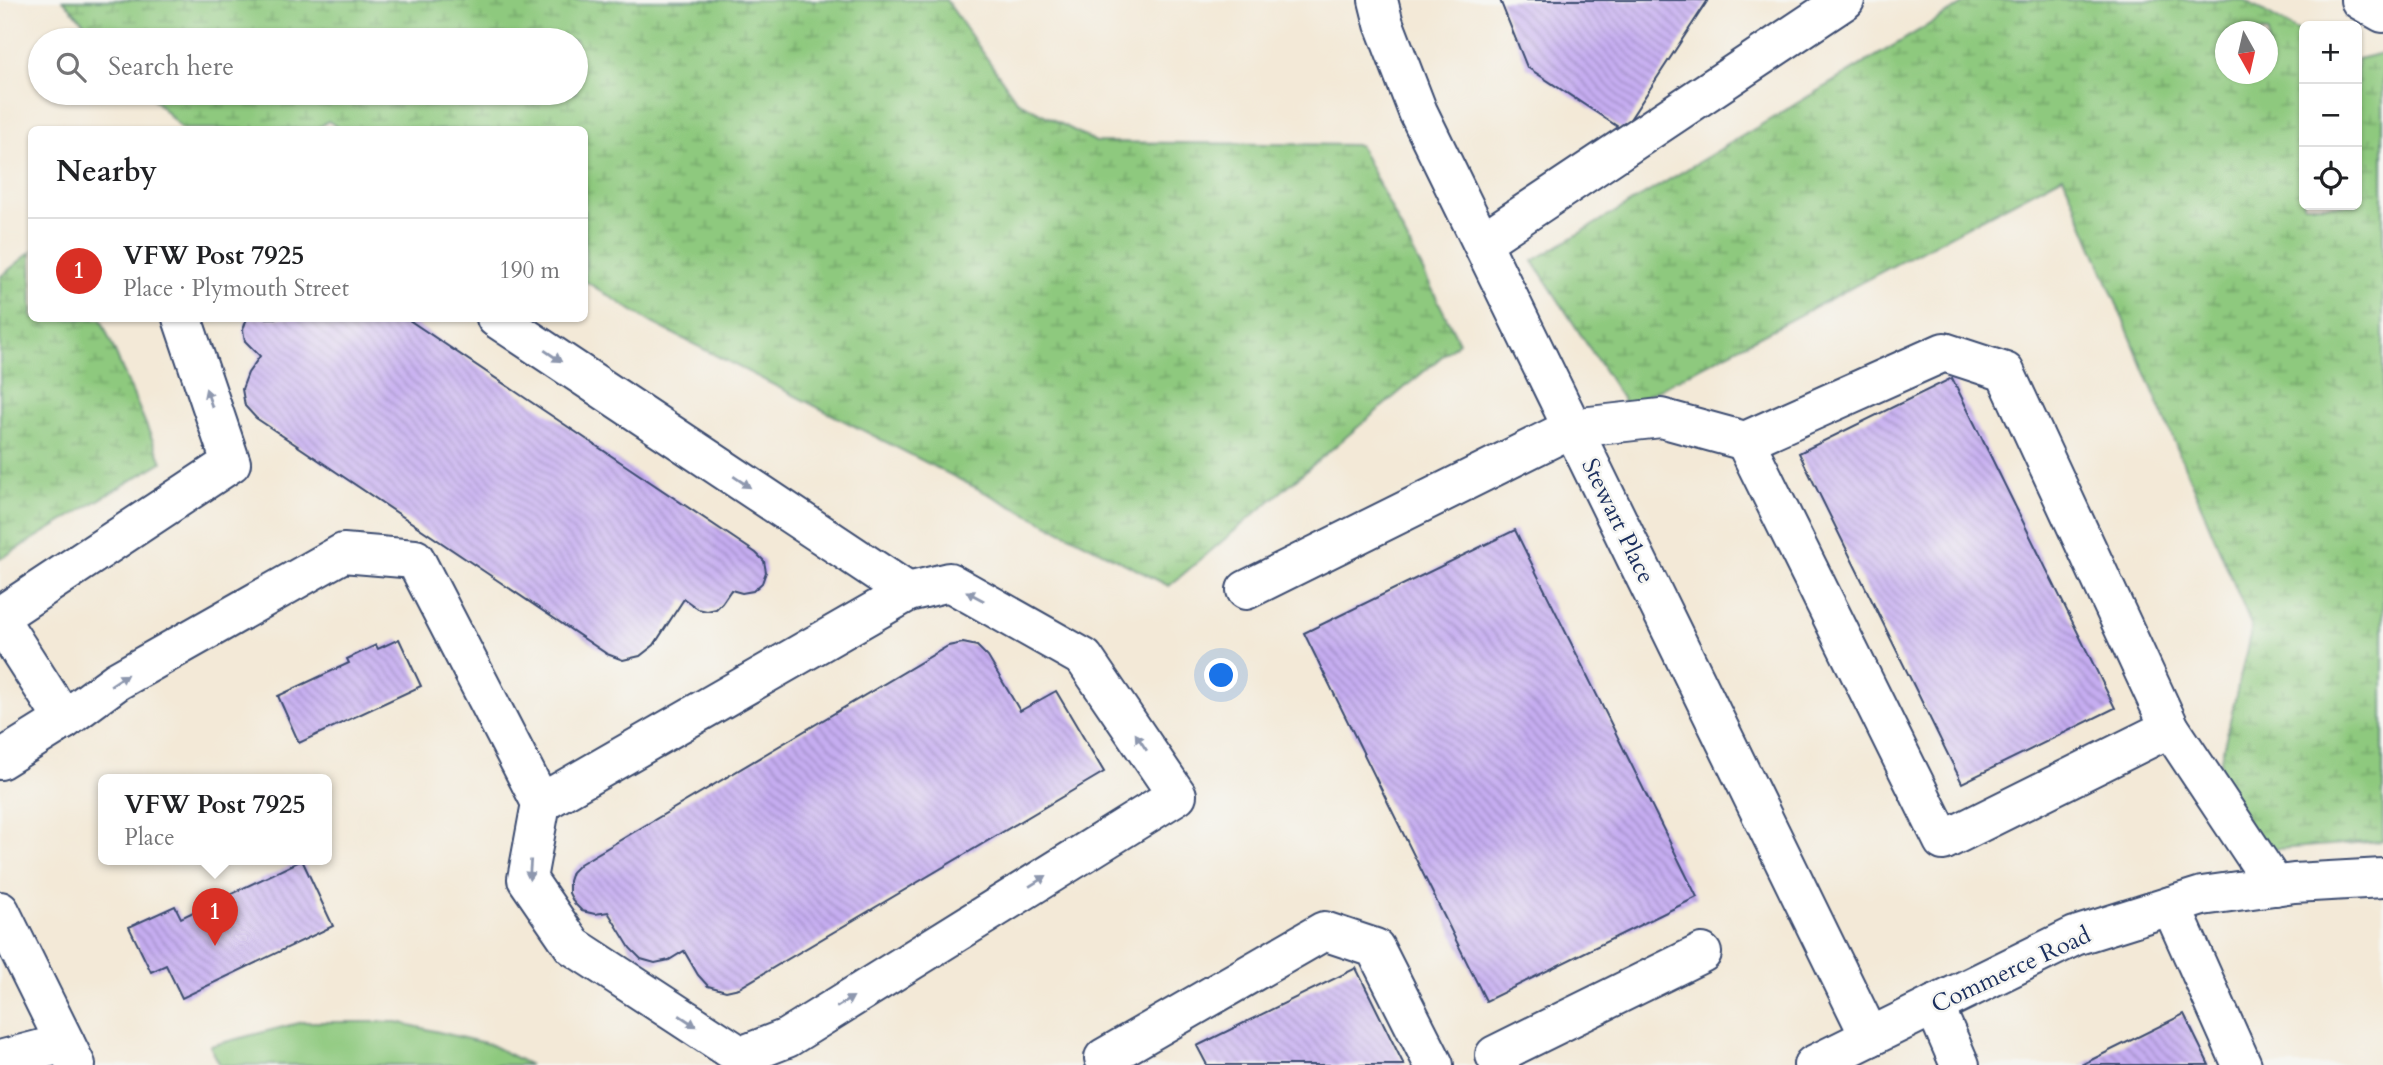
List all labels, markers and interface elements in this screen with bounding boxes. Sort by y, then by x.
north arrow [2215,21,2278,84]
map controls [2299,21,2362,210]
button: + [2299,21,2362,84]
search box [28,28,588,105]
icon: search [52,48,90,86]
text: Search here [108,49,234,84]
button: − [2299,84,2362,147]
button: locate [2299,147,2362,210]
text: Nearby [56,151,157,192]
text: VFW Post 7925 [123,238,304,273]
text: 1 [73,255,85,286]
text: 190 m [499,255,560,286]
text: Place · Plymouth Street [123,273,349,304]
one-way arrow [543,349,562,362]
one-way arrow [203,387,214,408]
street label: Stewart Place [1573,453,1663,589]
one-way arrow [733,475,751,489]
one-way arrow [965,590,984,602]
your location [1204,658,1238,692]
one-way arrow [110,674,129,687]
one-way arrow [1134,733,1148,751]
popup [98,774,332,865]
text: VFW Post 7925 [124,787,306,822]
text: Place [124,822,175,853]
one-way arrow [524,859,535,881]
one-way arrow [1028,875,1048,888]
pin: 1 [192,888,238,946]
street label: Commerce Road [1926,918,2096,1021]
one-way arrow [836,996,855,1009]
one-way arrow [678,1015,698,1028]

